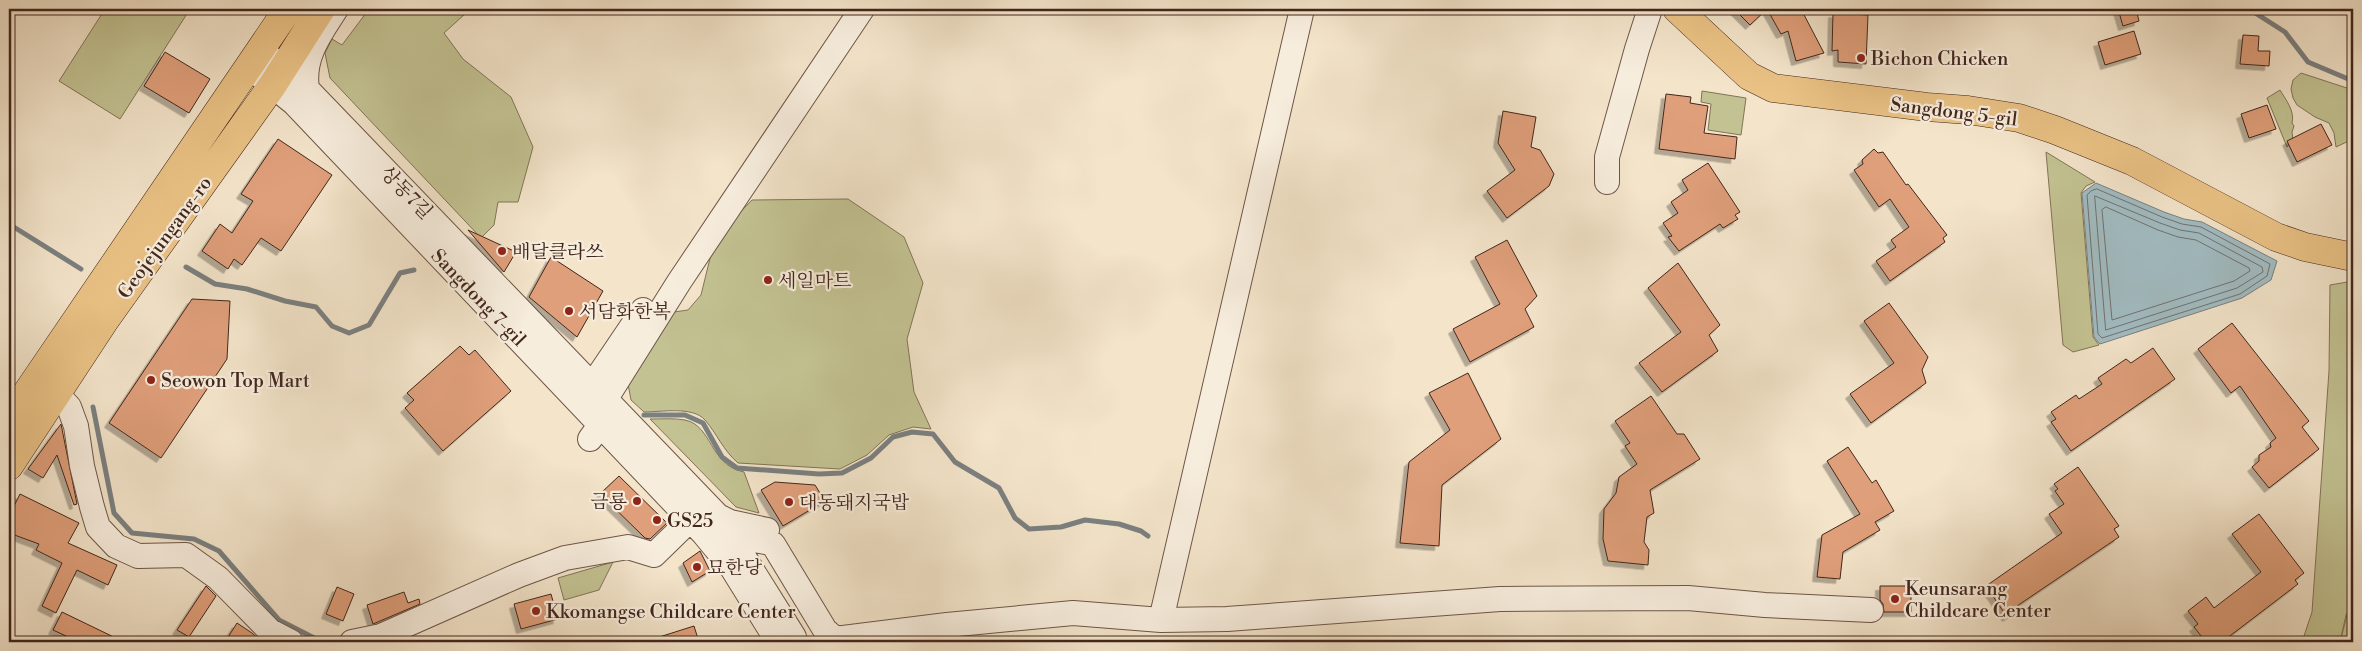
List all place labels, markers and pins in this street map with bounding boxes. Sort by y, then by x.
place label: Bichon Chicken [1870,47,2008,71]
marker: Bichon Chicken [1855,52,1867,64]
place label: 배달클라쓰 [512,240,604,264]
marker: 배달클라쓰 [496,245,508,257]
place label: 세일마트 [778,269,851,293]
marker: 세일마트 [762,274,774,286]
place label: 서담화한복 [579,300,671,324]
marker: 서담화한복 [563,305,575,317]
place label: Seowon Top Mart [161,369,310,393]
marker: Seowon Top Mart [145,374,157,386]
place label: 금룡 [590,490,627,514]
place label: 대동돼지국밥 [799,491,910,515]
marker: 금룡 [631,495,643,507]
marker: 대동돼지국밥 [783,496,795,508]
place label: GS25 [667,509,713,533]
marker: GS25 [651,514,663,526]
place label: 묘한당 [707,556,763,580]
marker: 묘한당 [691,561,703,573]
place label: Keunsarang Childcare Center [1905,577,2051,623]
marker: Keunsarang Childcare Center [1889,593,1901,605]
place label: Kkomangse Childcare Center [546,600,796,624]
marker: Kkomangse Childcare Center [530,605,542,617]

